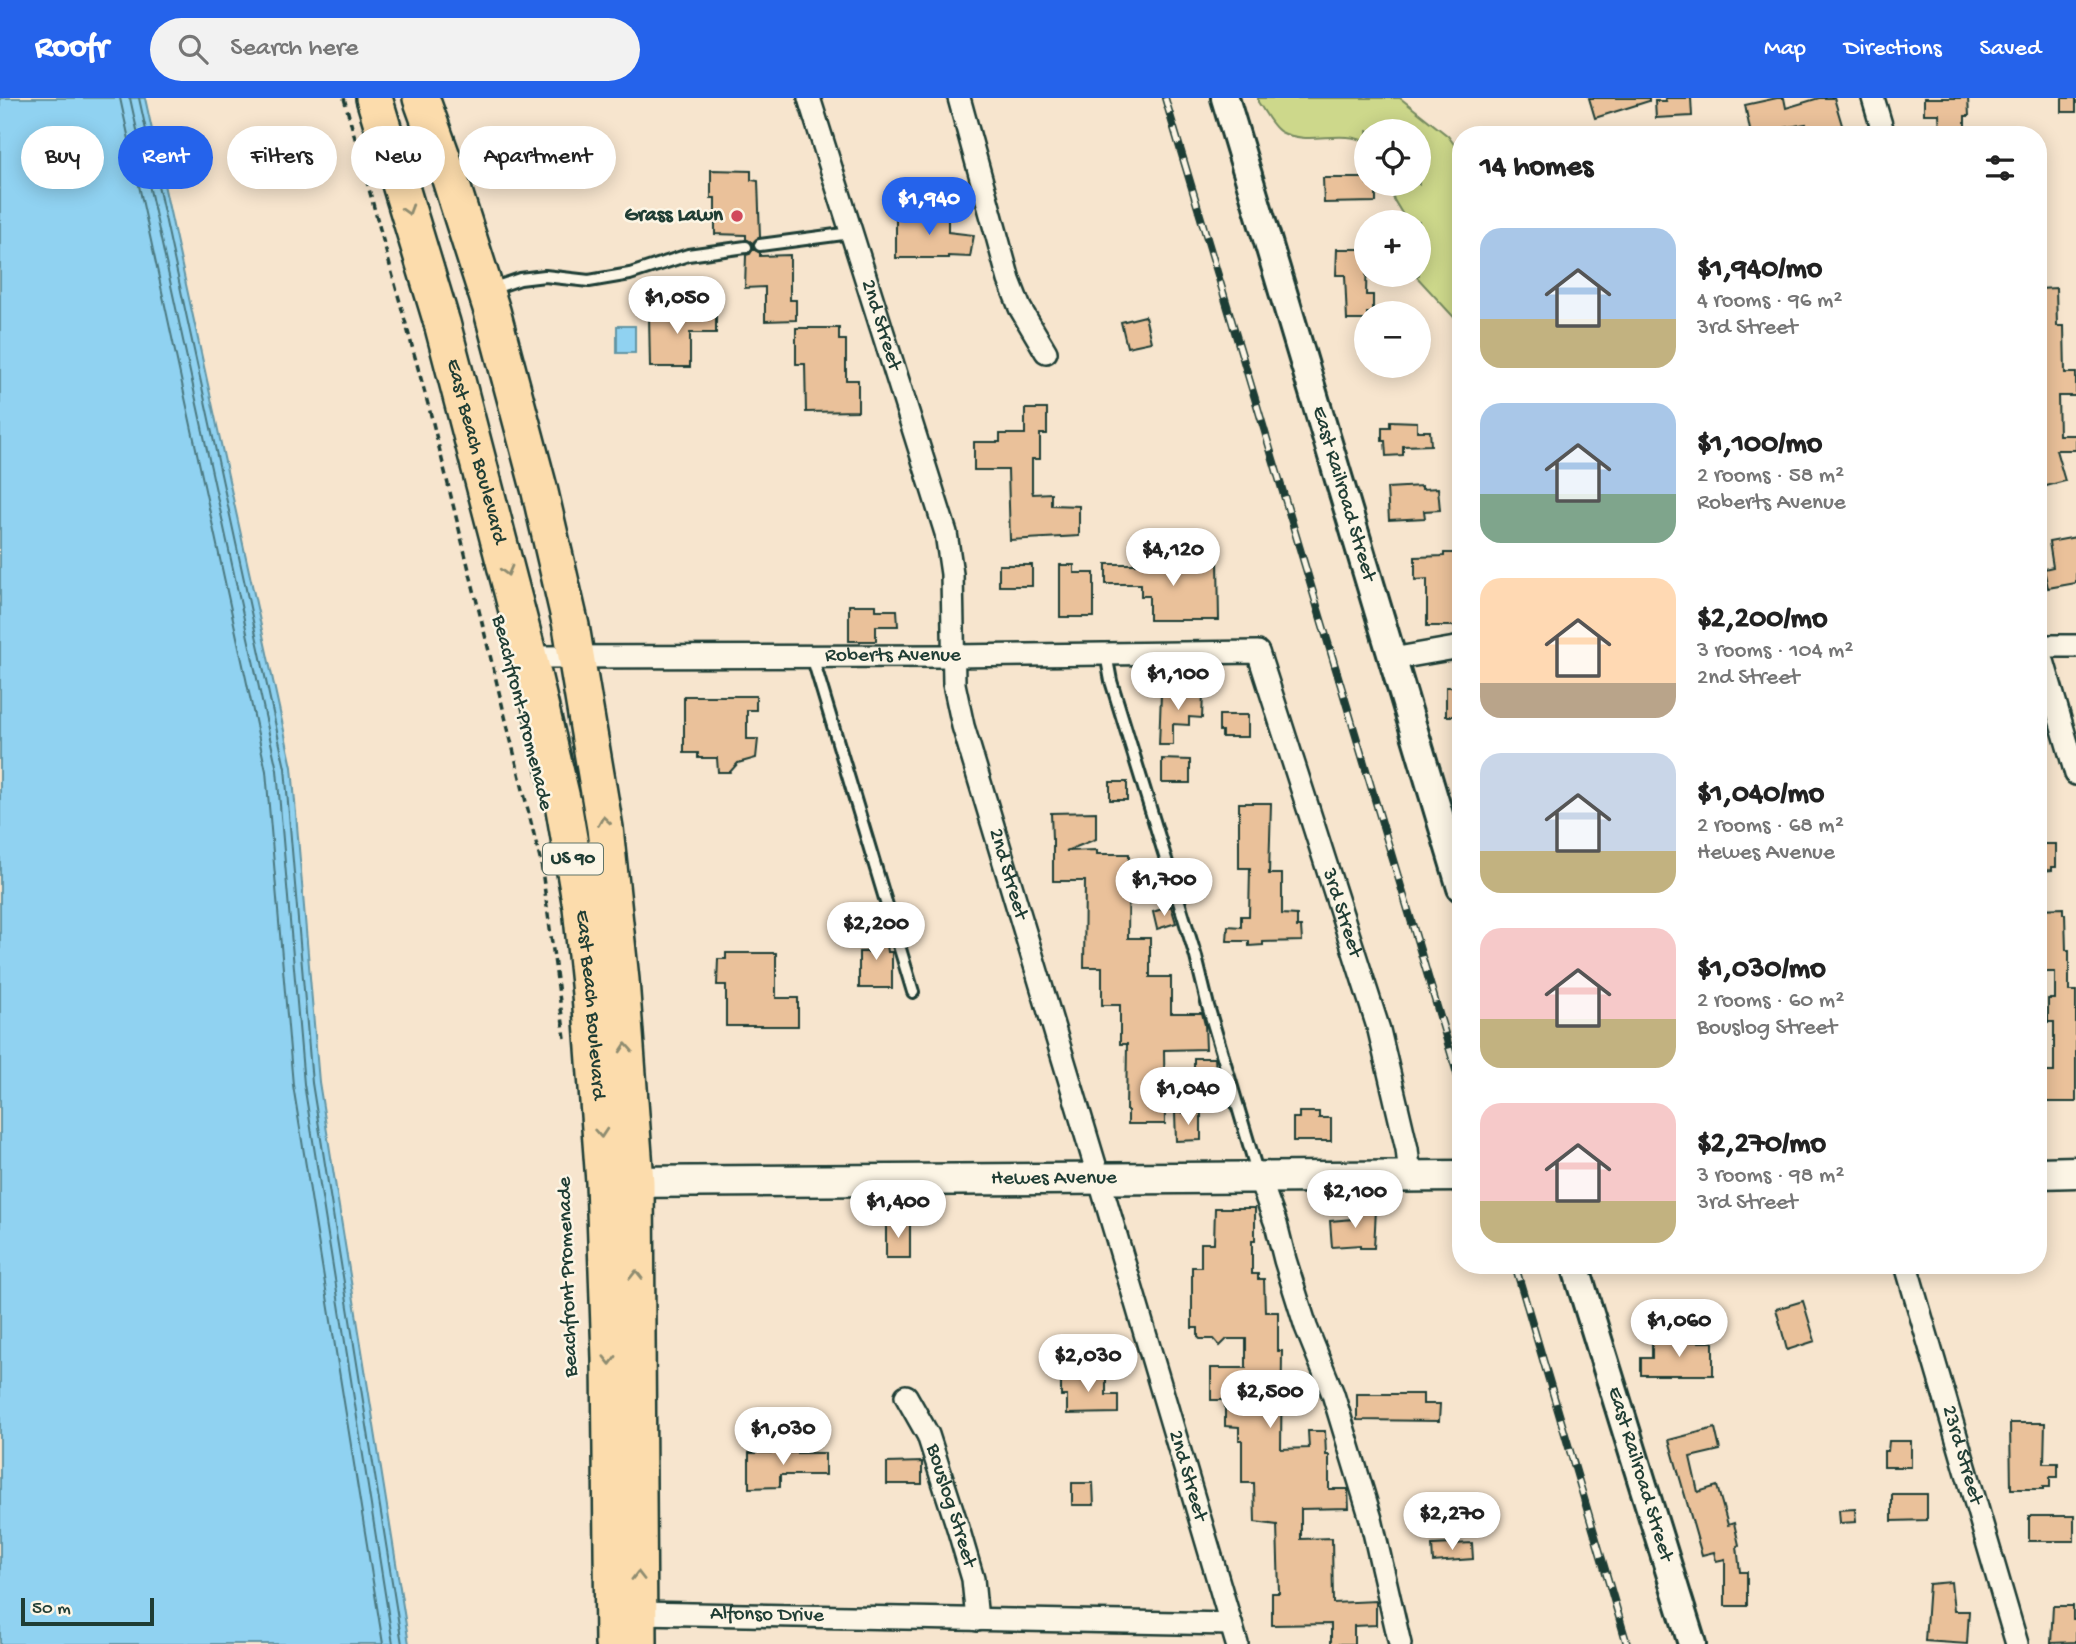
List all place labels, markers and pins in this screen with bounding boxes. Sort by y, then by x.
pin: $1,940 [872,178,986,237]
place label: Grass Lawn [625,204,724,229]
marker: Grass Lawn [729,208,745,224]
pin: $1,050 [620,276,734,336]
pin: $4,120 [1116,528,1230,588]
pin: $1,100 [1121,652,1235,712]
pin: $1,700 [1107,858,1221,918]
pin: $2,200 [819,902,933,962]
pin: $1,040 [1131,1068,1245,1127]
pin: $2,100 [1298,1170,1412,1230]
pin: $1,400 [841,1180,955,1240]
pin: $1,060 [1622,1300,1736,1359]
pin: $2,030 [1031,1334,1145,1394]
pin: $2,500 [1213,1370,1327,1430]
pin: $1,030 [726,1408,840,1467]
pin: $2,270 [1395,1492,1509,1552]

